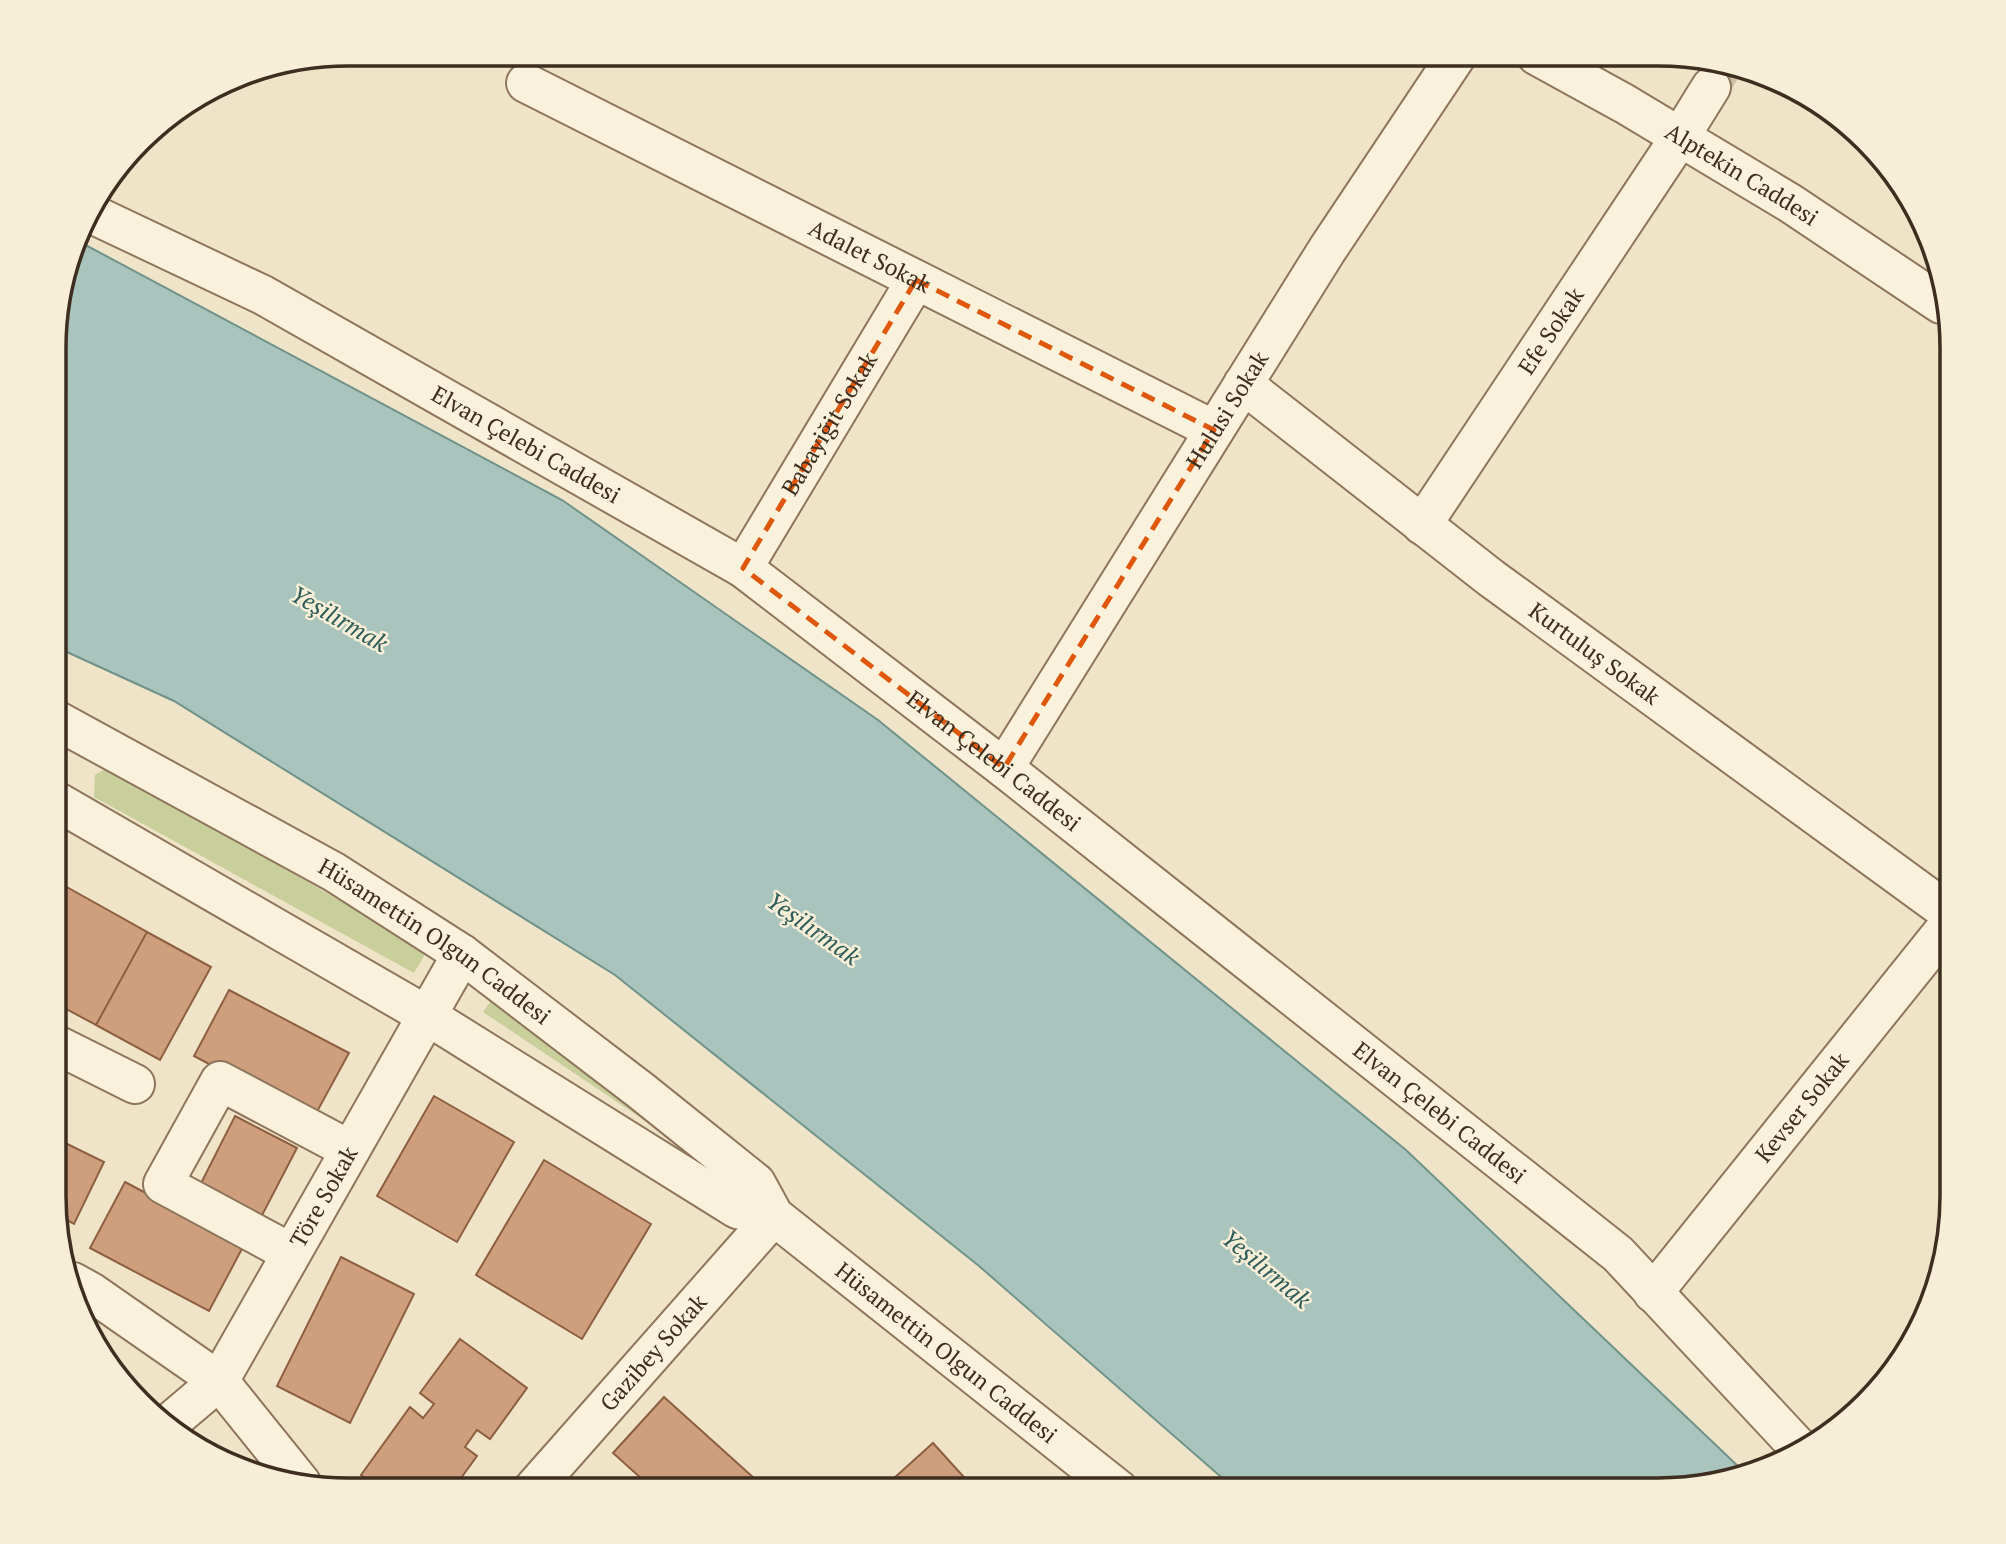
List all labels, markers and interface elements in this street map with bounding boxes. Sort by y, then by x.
street label: Alptekin Caddesi [1660,116,1825,233]
street label: Adalet Sokak [804,212,937,300]
street label: Efe Sokak [1510,281,1591,380]
street label: Hulusi Sokak [1179,345,1275,474]
street label: Babayiğit Sokak [774,346,884,501]
street label: Elvan Çelebi Caddesi [426,378,626,510]
water label: Yeşilırmak [285,577,394,659]
street label: Kurtuluş Sokak [1523,595,1667,712]
street label: Elvan Çelebi Caddesi [901,683,1088,838]
street label: Hüsamettin Olgun Caddesi [313,851,557,1031]
water label: Yeşilırmak [761,884,867,972]
street label: Elvan Çelebi Caddesi [1347,1034,1533,1191]
street label: Kevser Sokak [1748,1045,1855,1169]
street label: Töre Sokak [282,1140,365,1253]
water label: Yeşilırmak [1215,1222,1318,1315]
street label: Hüsamettin Olgun Caddesi [829,1255,1064,1450]
street label: Gazibey Sokak [593,1287,713,1418]

